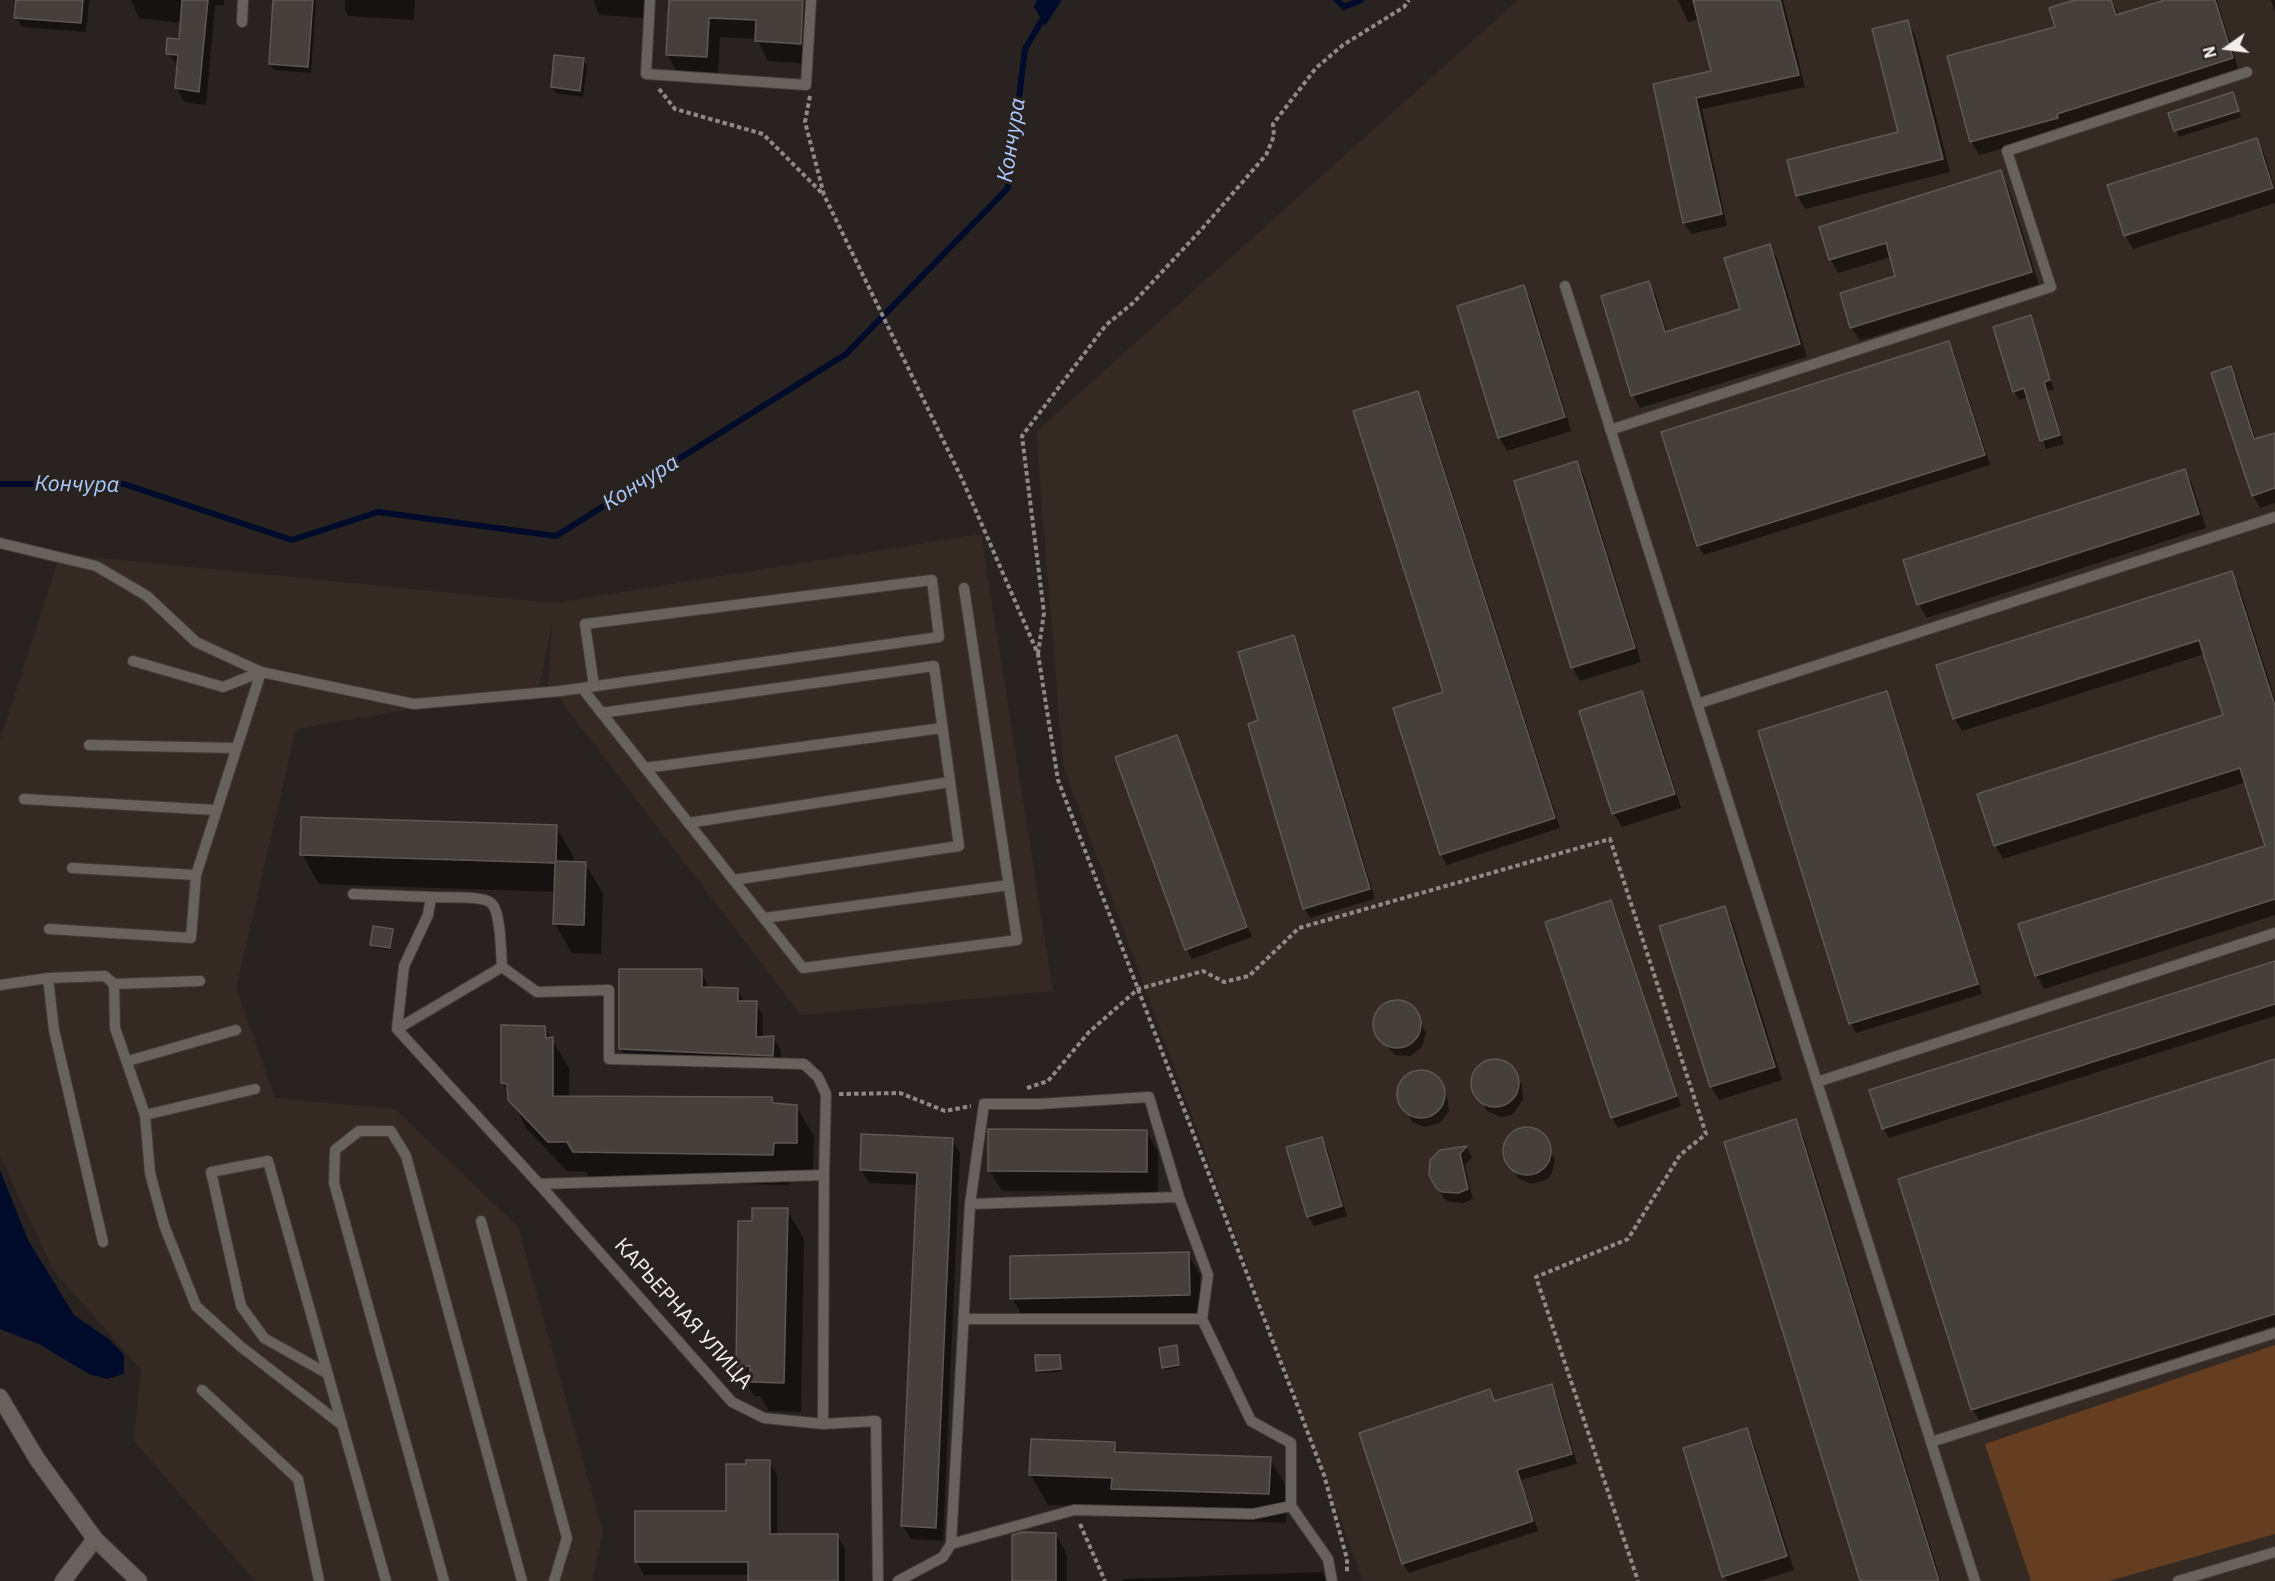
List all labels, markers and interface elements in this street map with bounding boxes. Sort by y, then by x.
north arrow [2197,18,2257,78]
text: N [2198,44,2221,60]
water label: Кончура [992,96,1032,184]
water label: Кончура [598,449,684,517]
water label: Кончура [34,471,120,499]
street label: КАРЬЕРНАЯ УЛИЦА [609,1233,757,1395]

